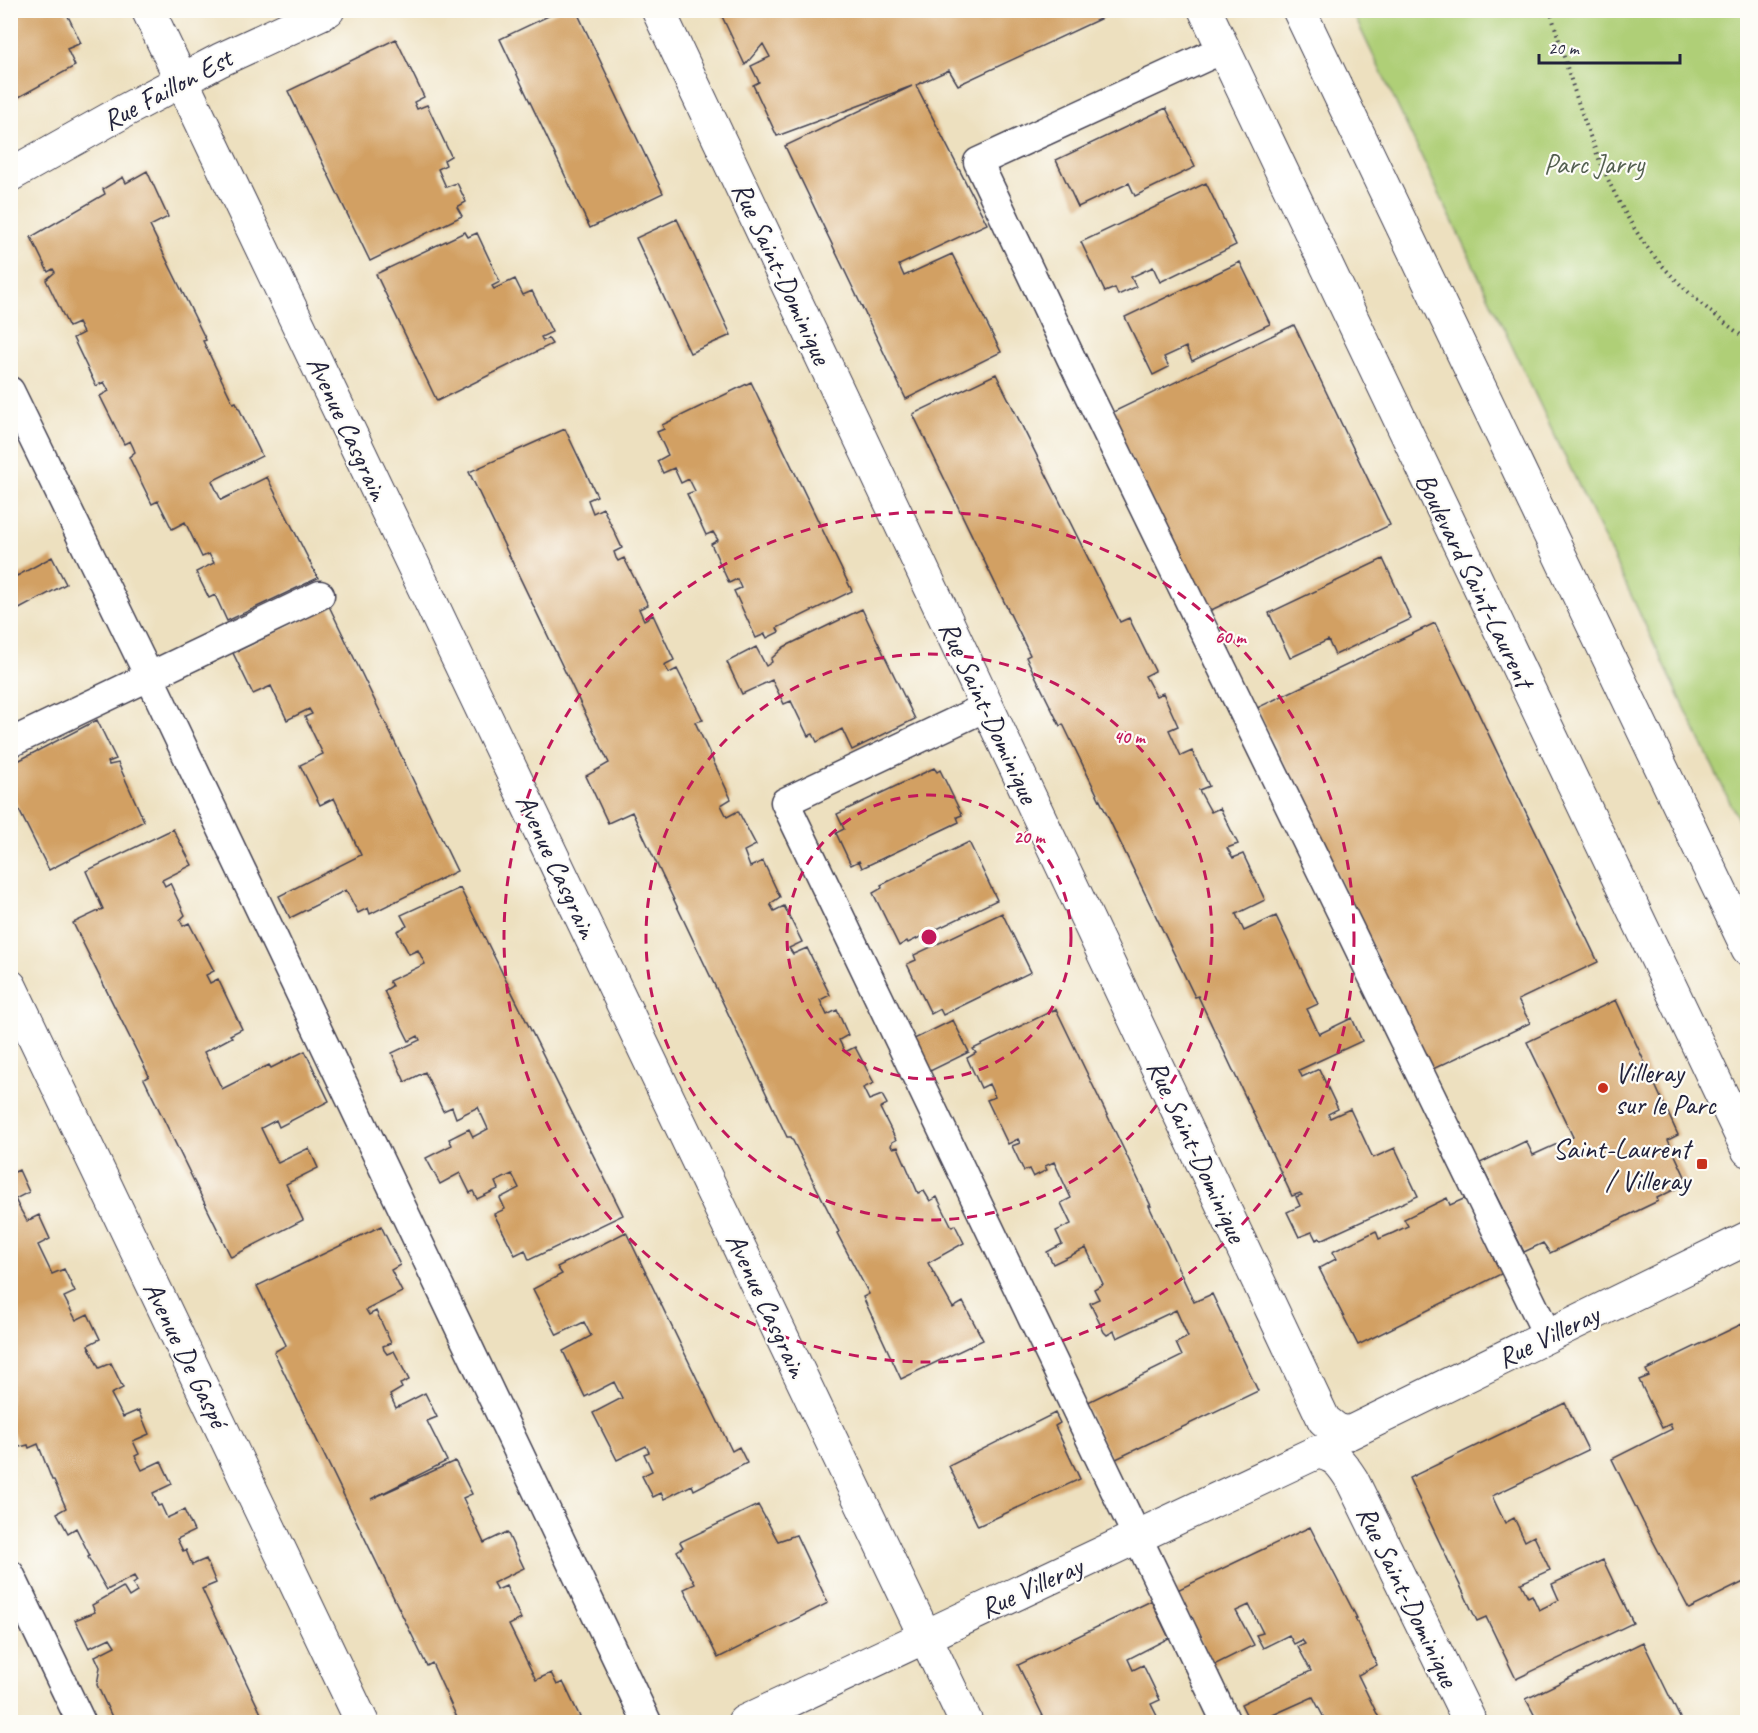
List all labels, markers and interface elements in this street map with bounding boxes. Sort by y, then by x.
scale bar [1539,27,1680,65]
text: 20 m [1548,37,1581,59]
street label: Rue Faillon Est [96,39,240,138]
park label: Parc Jarry [1544,146,1647,181]
street label: Rue Saint-Dominique [725,176,840,371]
street label: Avenue Casgrain [299,350,397,507]
street label: Boulevard Saint-Laurent [1408,467,1544,696]
street label: Rue Saint-Dominique [932,615,1047,810]
text: 60 m [1214,626,1247,648]
text: 40 m [1114,726,1146,748]
street label: Avenue Casgrain [508,788,606,945]
text: 20 m [1014,826,1046,848]
centre of rings [919,927,939,947]
street label: Rue Saint-Dominique [1140,1054,1255,1249]
place label: Villeray sur le Parc [1615,1055,1717,1122]
marker: Villeray sur le Parc [1596,1081,1610,1095]
place label: Saint-Laurent / Villeray [1553,1131,1694,1198]
marker: Saint-Laurent / Villeray [1695,1157,1709,1171]
street label: Avenue Casgrain [718,1227,816,1384]
street label: Avenue De Gaspé [136,1275,238,1436]
street label: Rue Villeray [1491,1295,1607,1376]
street label: Rue Saint-Dominique [1349,1500,1468,1694]
street label: Rue Villeray [974,1547,1090,1626]

